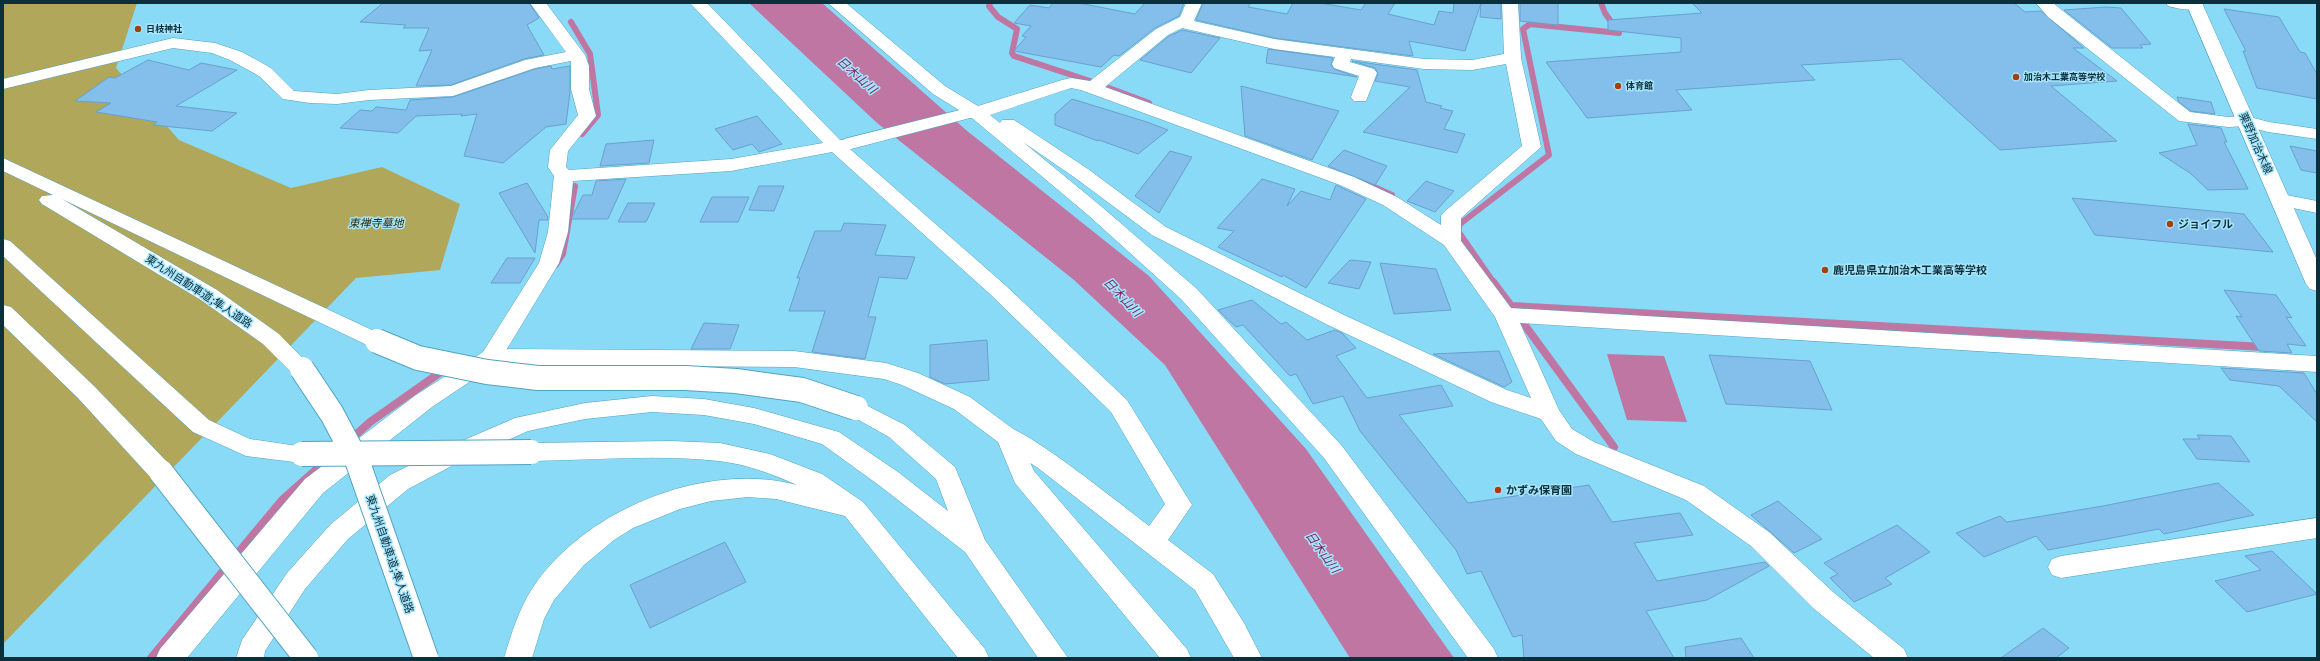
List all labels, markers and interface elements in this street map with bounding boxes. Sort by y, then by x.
place label: 日枝神社 [146,23,182,35]
marker: 日枝神社 [133,24,143,34]
water label: 日木山川 [834,53,881,98]
place label: 加治木工業高等学校 [2023,71,2106,83]
marker: 加治木工業高等学校 [2011,72,2021,82]
place label: 体育館 [1625,80,1653,92]
marker: 体育館 [1613,81,1623,91]
street label: 栗野加治木線 [2236,110,2276,176]
park label: 東禅寺墓地 [349,216,404,230]
place label: ジョイフル [2178,217,2233,231]
marker: ジョイフル [2165,219,2175,229]
street label: 東九州自動車道;隼人道路 [143,251,255,331]
place label: 鹿児島県立加治木工業高等学校 [1833,263,1987,277]
marker: 鹿児島県立加治木工業高等学校 [1820,265,1830,275]
water label: 日木山川 [1101,275,1146,321]
place label: かずみ保育園 [1506,483,1572,497]
marker: かずみ保育園 [1493,485,1503,495]
street label: 東九州自動車道;隼人道路 [363,493,417,615]
water label: 日木山川 [1303,528,1344,577]

